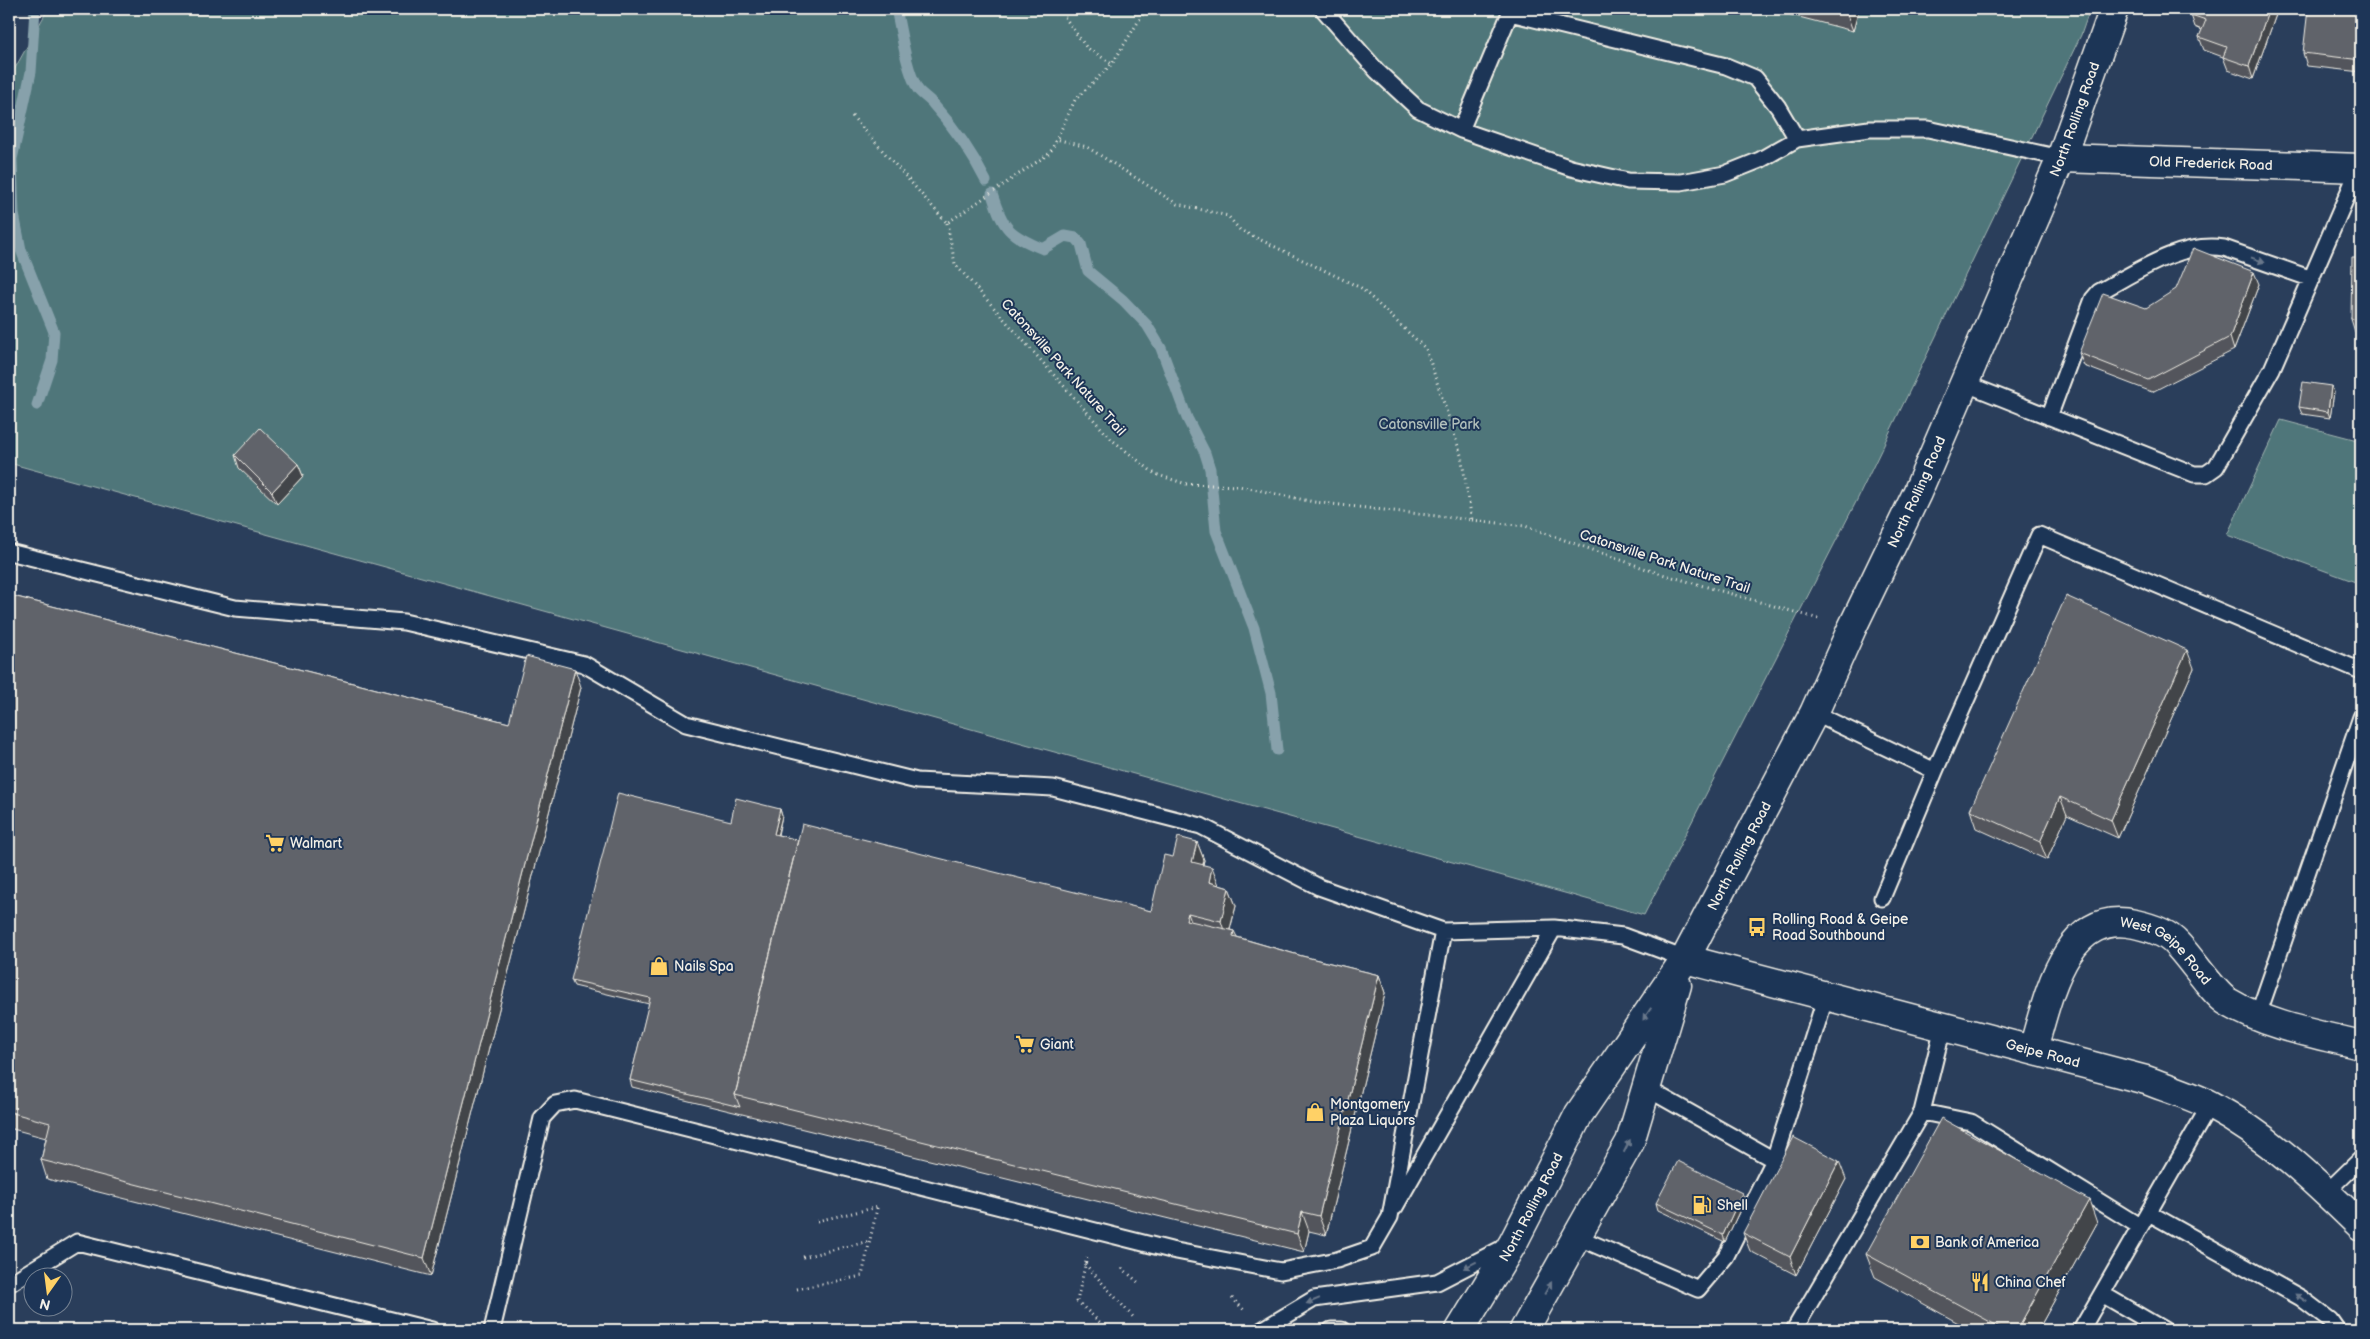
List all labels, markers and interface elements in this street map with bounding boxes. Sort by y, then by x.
street label: North Rolling Road [2046,60,2103,179]
street label: Old Frederick Road [2149,153,2273,174]
one-way arrow [2250,257,2265,264]
street label: Catonsville Park Nature Trail [998,295,1130,439]
park label: Catonsville Park [1379,416,1480,433]
street label: North Rolling Road [1884,434,1949,551]
street label: Catonsville Park Nature Trail [1577,526,1752,597]
street label: North Rolling Road [1704,799,1775,913]
supermarket icon: Walmart [264,832,286,854]
place label: Walmart [290,835,343,852]
place label: Rolling Road & Geipe Road Southbound [1772,911,1908,944]
street label: West Geipe Road [2119,914,2215,988]
bus stop icon: Rolling Road & Geipe Road Southbound [1746,916,1768,938]
shop icon: Nails Spa [648,955,670,977]
place label: Nails Spa [674,958,734,975]
one-way arrow [1642,1007,1652,1021]
supermarket icon: Giant [1014,1033,1036,1055]
place label: Giant [1040,1036,1075,1053]
street label: Geipe Road [2004,1036,2082,1071]
place label: Montgomery Plaza Liquors [1330,1096,1415,1129]
shop icon: Montgomery Plaza Liquors [1304,1101,1326,1123]
one-way arrow [1624,1139,1632,1153]
street label: North Rolling Road [1496,1150,1567,1265]
fuel station icon: Shell [1691,1194,1713,1216]
place label: Shell [1717,1197,1748,1214]
bank icon: Bank of America [1909,1231,1931,1253]
place label: Bank of America [1935,1234,2039,1251]
one-way arrow [1463,1261,1477,1269]
north arrow [22,1266,72,1316]
restaurant icon: China Chef [1969,1271,1991,1293]
place label: China Chef [1995,1274,2067,1291]
one-way arrow [1544,1281,1553,1294]
one-way arrow [2294,1294,2307,1303]
text: N [38,1295,52,1314]
one-way arrow [1305,1297,1320,1305]

